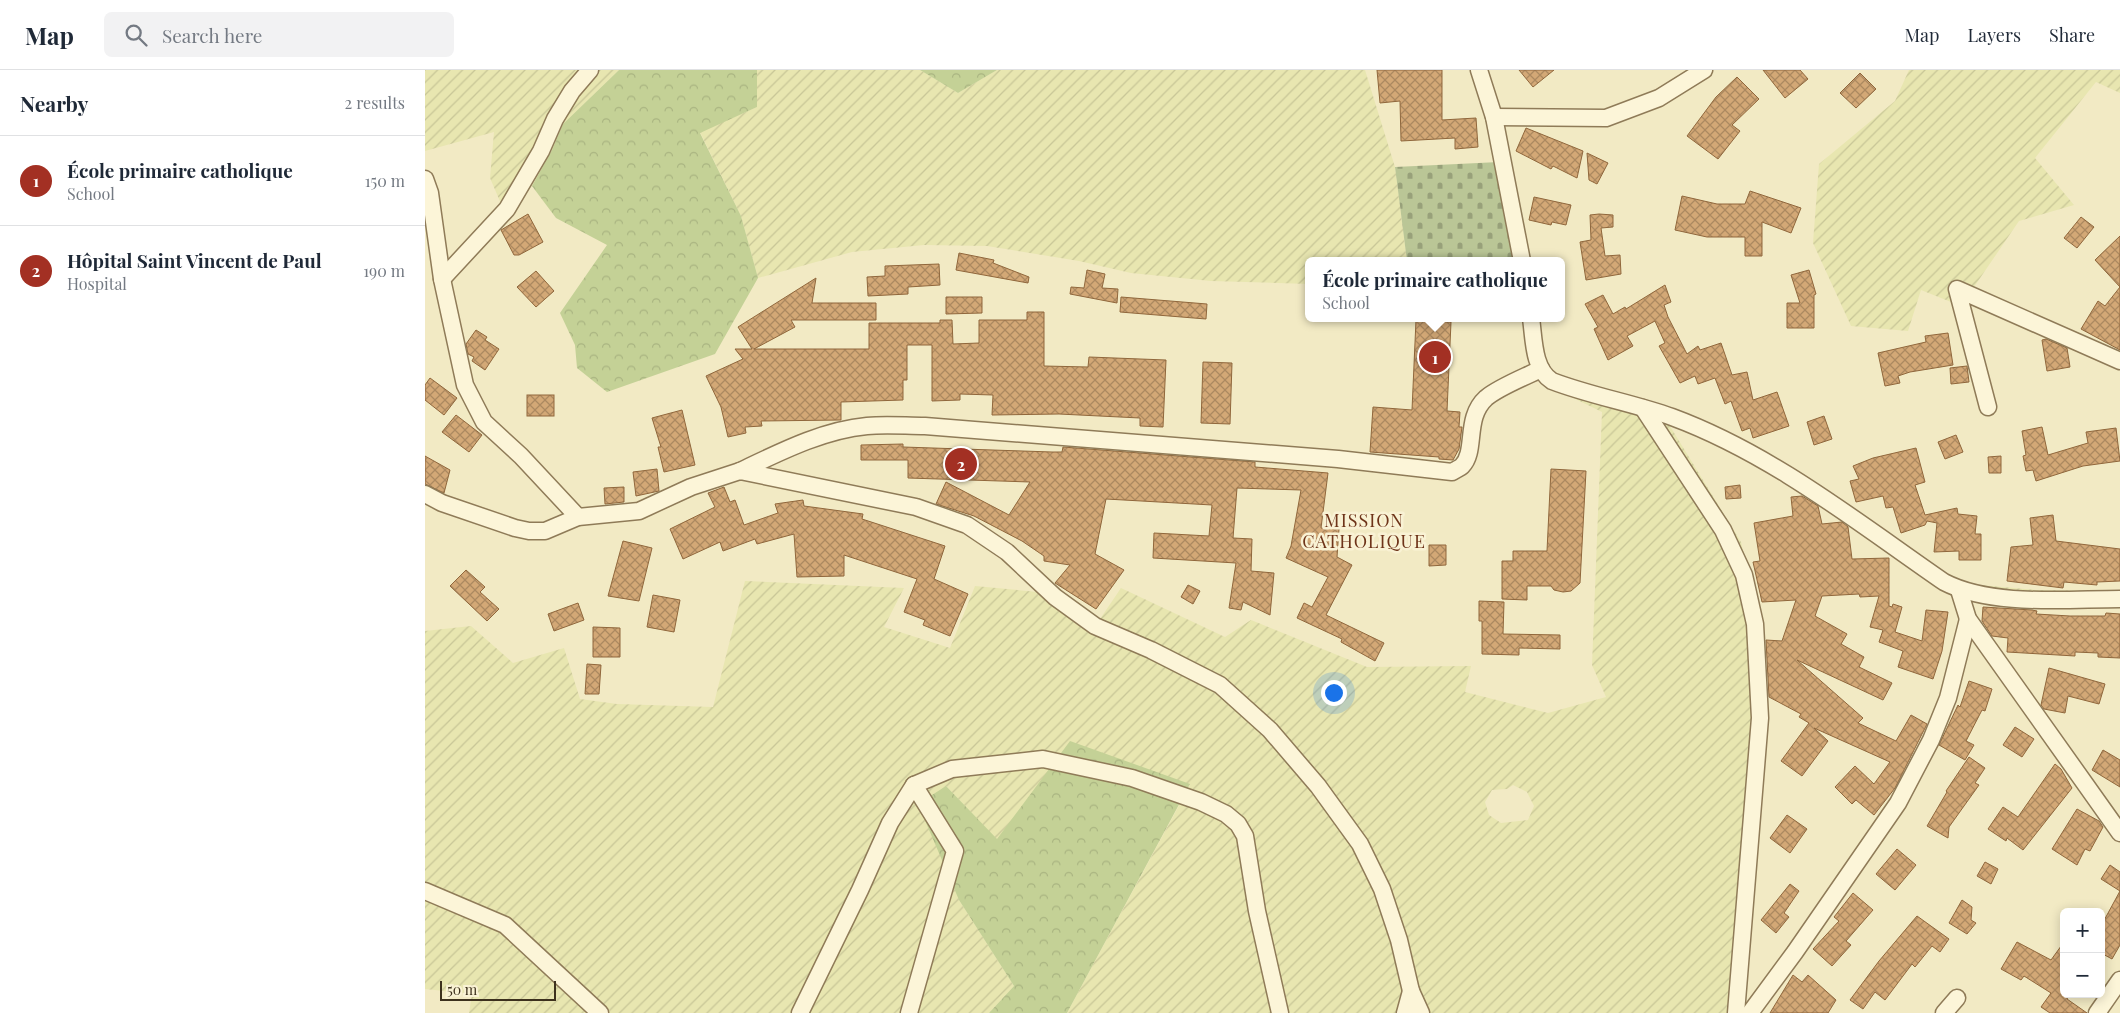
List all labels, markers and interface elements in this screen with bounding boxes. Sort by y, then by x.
search box [104,12,454,57]
text: Map [25,19,74,51]
icon: search [122,21,150,49]
text: Search here [162,22,262,48]
text: Map [1904,23,1939,47]
text: Layers [1967,23,2021,47]
text: Share [2049,23,2095,47]
text: Nearby [20,89,89,117]
text: 2 results [345,92,405,113]
text: École primaire catholique [67,157,293,183]
text: 1 [33,170,39,191]
text: 150 m [365,170,405,191]
text: School [67,183,115,204]
text: Hôpital Saint Vincent de Paul [67,247,322,273]
popup [1305,257,1565,322]
text: 2 [32,260,40,281]
text: 190 m [363,260,405,281]
text: École primaire catholique [1322,266,1548,292]
text: Hospital [67,273,127,294]
text: School [1322,292,1370,313]
pin: 1 [1419,338,1451,376]
pin: 2 [945,445,977,483]
district label: MISSION CATHOLIQUE [1302,508,1426,553]
your location [1321,680,1347,706]
map controls [2060,908,2105,998]
button: + [2060,908,2105,953]
button: − [2060,953,2105,998]
scale bar [440,978,556,1001]
text: 50 m [447,980,477,999]

